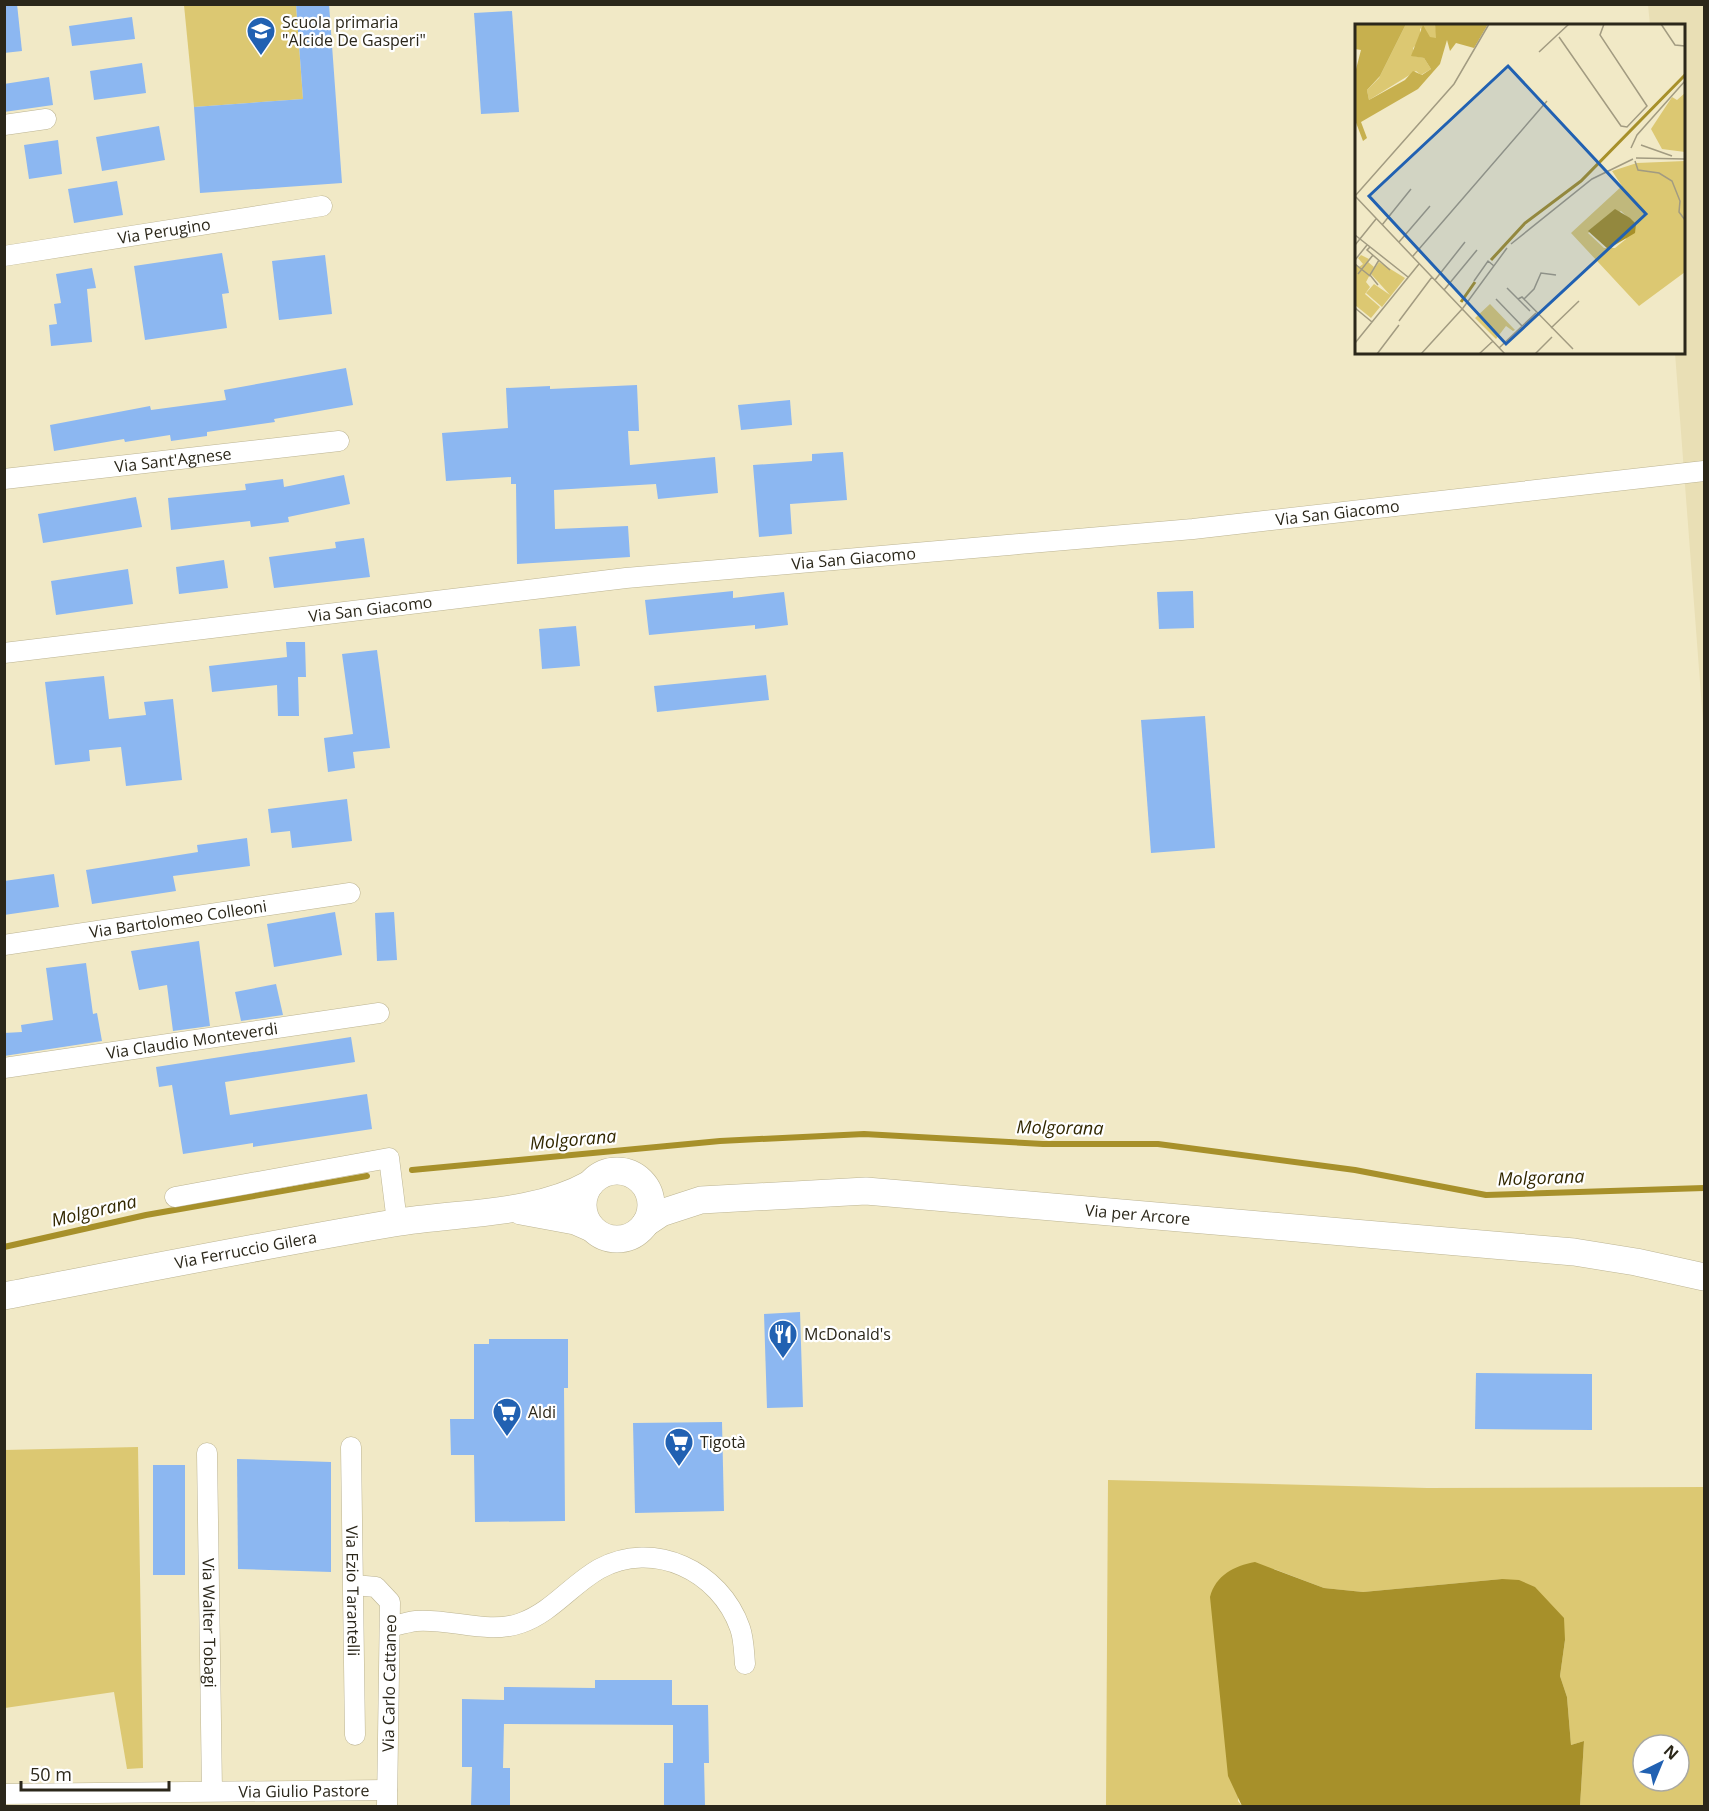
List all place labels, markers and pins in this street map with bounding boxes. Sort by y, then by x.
place label: Scuola primaria "Alcide De Gasperi" [282,11,426,51]
school or university icon: Scuola primaria "Alcide De Gasperi" [245,15,277,57]
restaurant icon: McDonald's [767,1318,799,1360]
place label: McDonald's [804,1323,891,1345]
supermarket icon: Aldi [491,1396,523,1438]
place label: Aldi [528,1401,556,1423]
supermarket icon: Tigotà [663,1426,695,1468]
place label: Tigotà [700,1431,746,1453]

